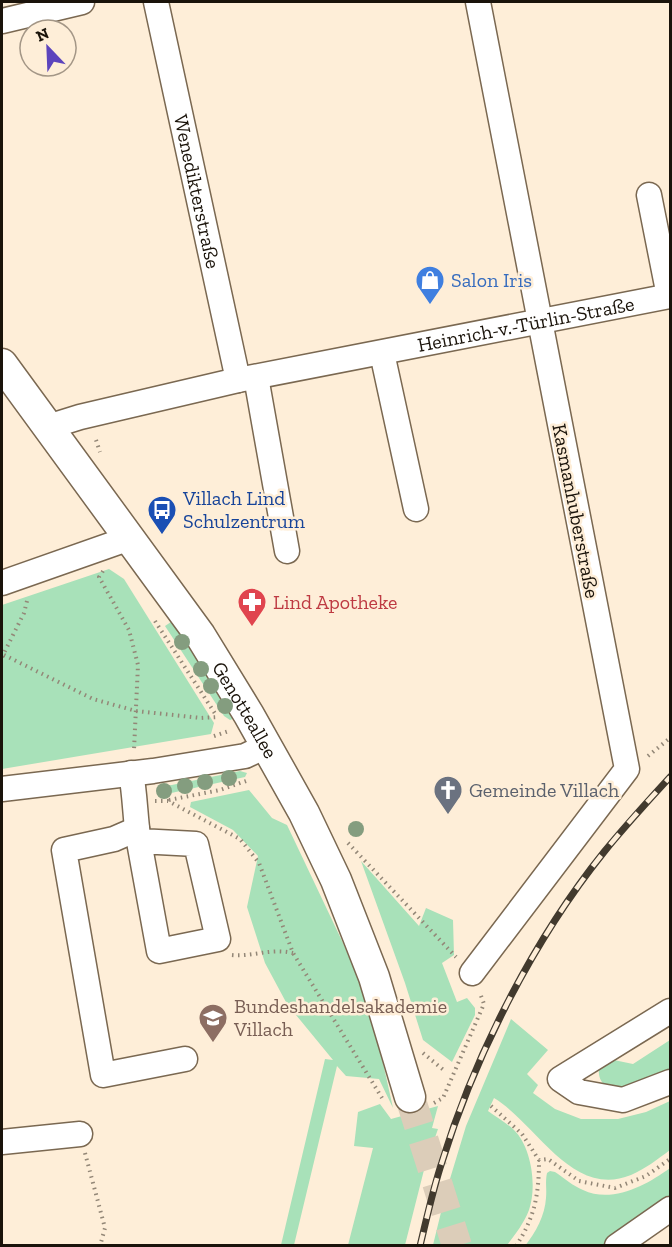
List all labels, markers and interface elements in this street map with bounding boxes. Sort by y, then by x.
north arrow [18,18,78,78]
text: N [33,24,52,46]
street label: Wenedikterstraße [169,112,225,271]
shop icon: Salon Iris [414,264,446,306]
place label: Salon Iris [451,268,532,292]
street label: Heinrich-v.-Türlin-Straße [415,291,636,357]
street label: Kasmanhuberstraße [547,422,605,600]
place label: Villach Lind Schulzentrum [182,486,306,533]
bus stop icon: Villach Lind Schulzentrum [146,494,178,536]
pharmacy icon: Lind Apotheke [236,586,268,628]
place label: Lind Apotheke [273,590,397,614]
street label: Genotteallee [207,657,283,763]
church icon: Gemeinde Villach [432,774,464,816]
place label: Gemeinde Villach [469,778,620,802]
place label: Bundeshandelsakademie Villach [233,994,447,1041]
school or university icon: Bundeshandelsakademie Villach [197,1002,229,1044]

